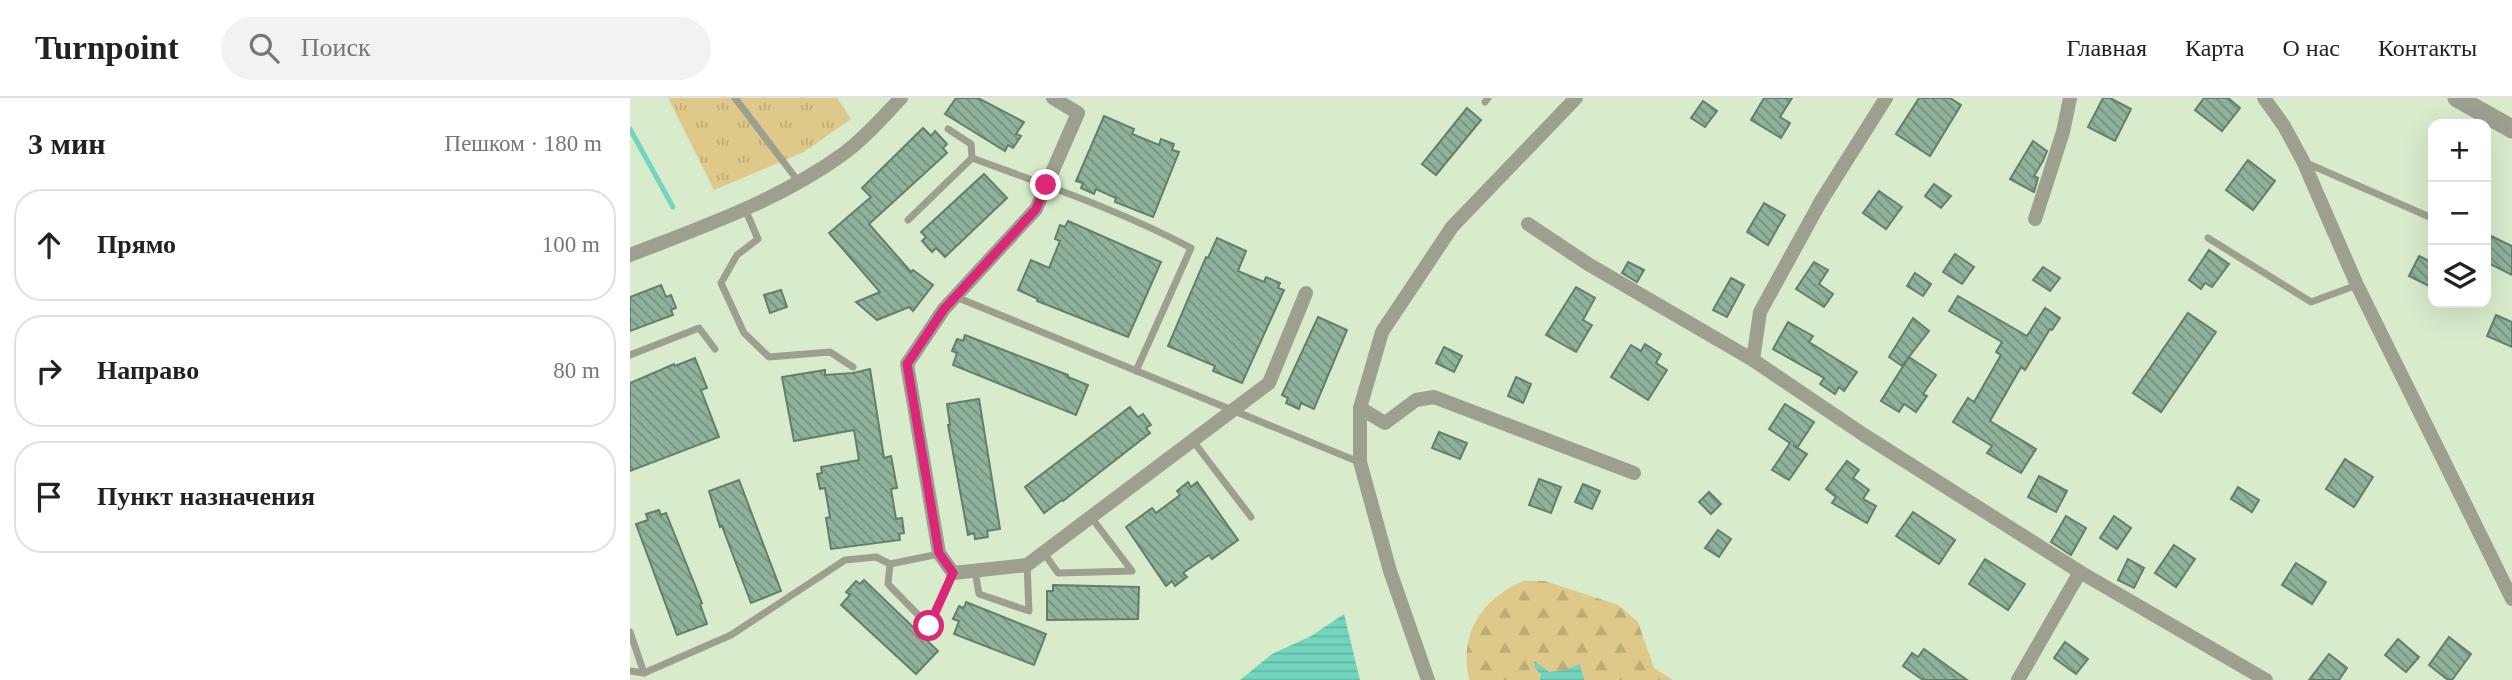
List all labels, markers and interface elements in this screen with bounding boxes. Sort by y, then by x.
search box [221,17,711,80]
icon: search [245,29,283,67]
text: Turnpoint [35,30,179,66]
text: Поиск [301,33,371,62]
text: Главная [2066,35,2147,61]
text: Карта [2185,35,2244,61]
text: О нас [2282,35,2340,61]
text: Контакты [2378,35,2477,61]
map controls [2428,119,2491,308]
button: + [2428,119,2491,182]
text: 3 мин [28,127,106,160]
text: Пешком · 180 m [445,131,602,156]
route end [1030,169,1061,200]
button: − [2428,182,2491,245]
icon: ahead [30,226,68,264]
text: Прямо [97,230,176,259]
text: 100 m [542,232,600,257]
button: layers [2428,245,2491,308]
icon: right [30,352,68,390]
text: Направо [97,356,199,385]
text: 80 m [553,358,600,383]
icon: arrive [30,478,68,516]
text: Пункт назначения [97,482,315,511]
route start [913,610,944,641]

